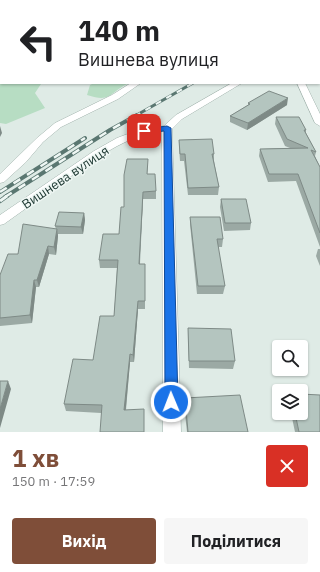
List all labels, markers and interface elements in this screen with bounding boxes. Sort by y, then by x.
text: 140 m [78,12,160,49]
icon: left [12,16,64,68]
text: Вишнева вулиця [78,48,219,71]
pin [127,114,161,148]
icon: arrive [133,120,155,142]
street label: Вишнева вулиця [18,142,112,213]
map controls [272,340,308,420]
button: search [272,340,308,376]
position arrow [150,381,192,423]
button: layers [272,384,308,420]
text: 1 хв [12,442,59,474]
button: close [266,445,308,487]
text: 150 m · 17:59 [12,473,95,490]
button: Вихід [12,518,156,564]
button: Поділитися [164,518,308,564]

